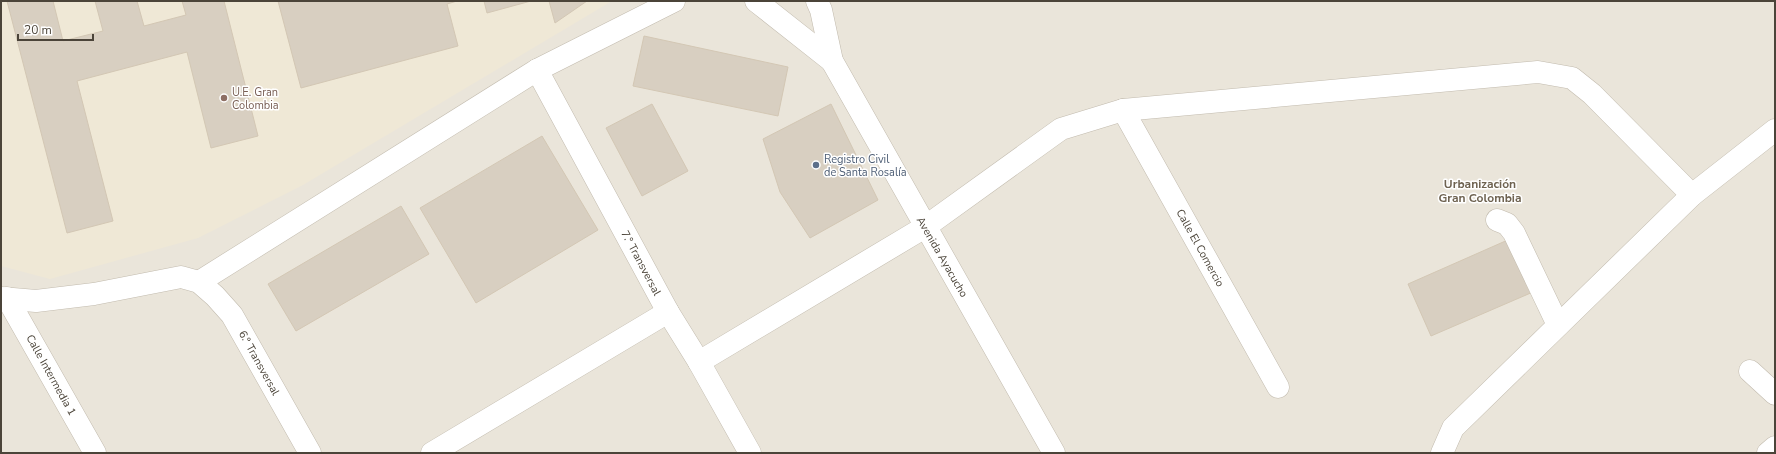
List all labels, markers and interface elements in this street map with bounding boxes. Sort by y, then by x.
scale bar [18,16,93,42]
text: 20 m [24,22,52,38]
place label: U.E. Gran Colombia [232,85,279,113]
marker: U.E. Gran Colombia [219,93,229,103]
place label: Registro Civil de Santa Rosalía [824,152,907,180]
marker: Registro Civil de Santa Rosalía [811,160,821,170]
district label: Urbanización Gran Colombia [1439,176,1521,206]
street label: Calle El Comercio [1172,206,1228,290]
street label: Avenida Ayacucho [913,214,971,300]
street label: 7.° Transversal [617,228,665,299]
street label: 6.° Transversal [235,328,283,399]
street label: Calle Intermedia 1 [23,332,79,418]

